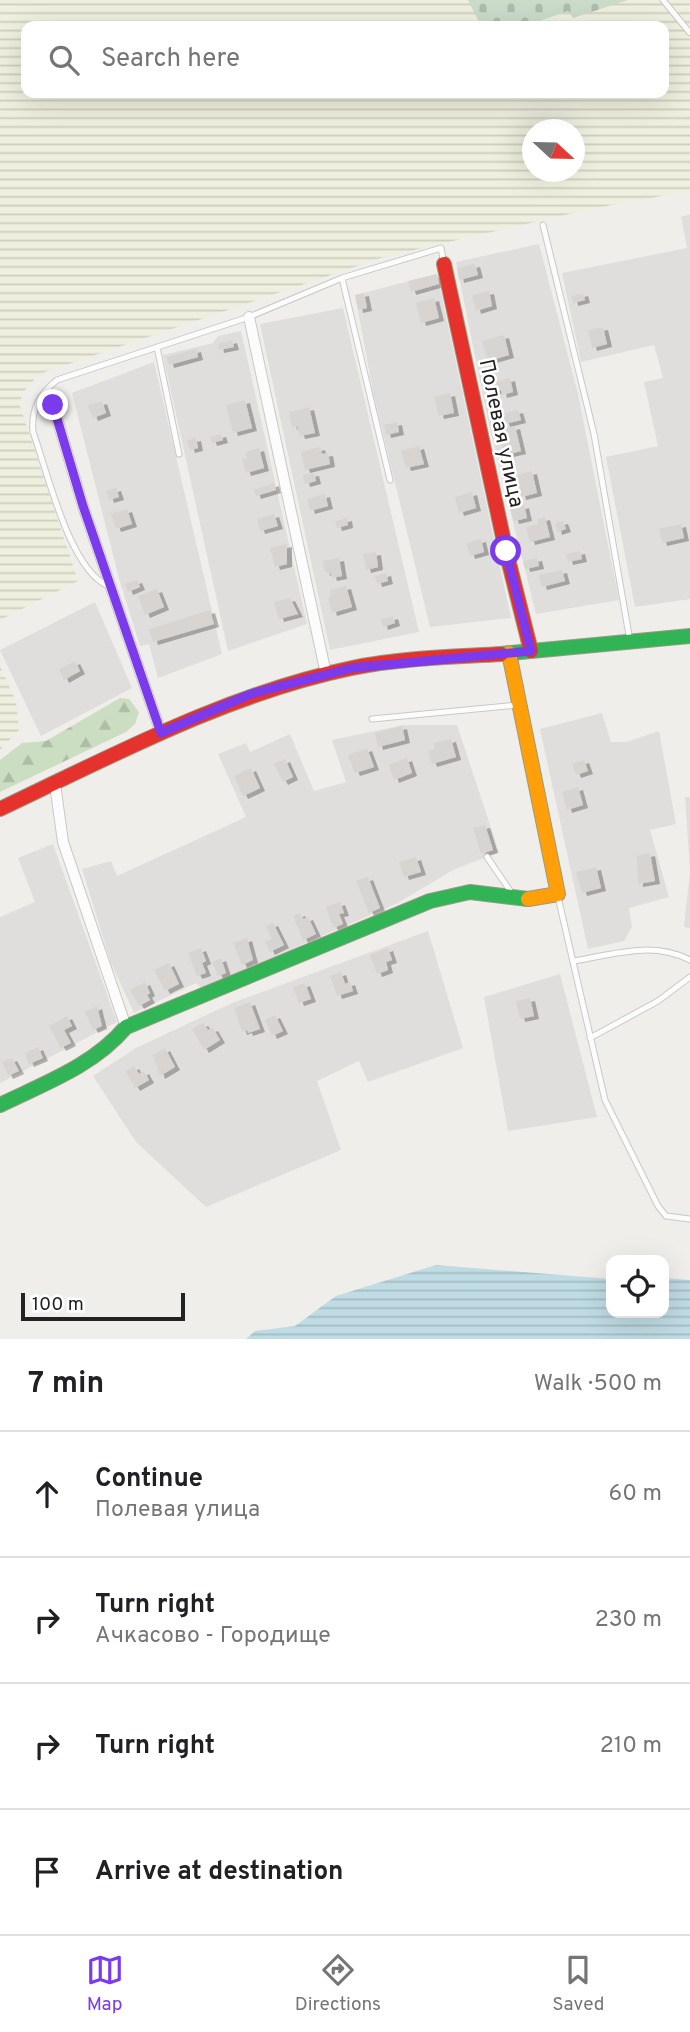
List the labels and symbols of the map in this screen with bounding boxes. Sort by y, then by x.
north arrow [522,119,585,182]
street label: Полевая улица [472,357,529,510]
route end [37,389,68,420]
route start [490,535,521,566]
scale bar [21,1290,186,1322]

